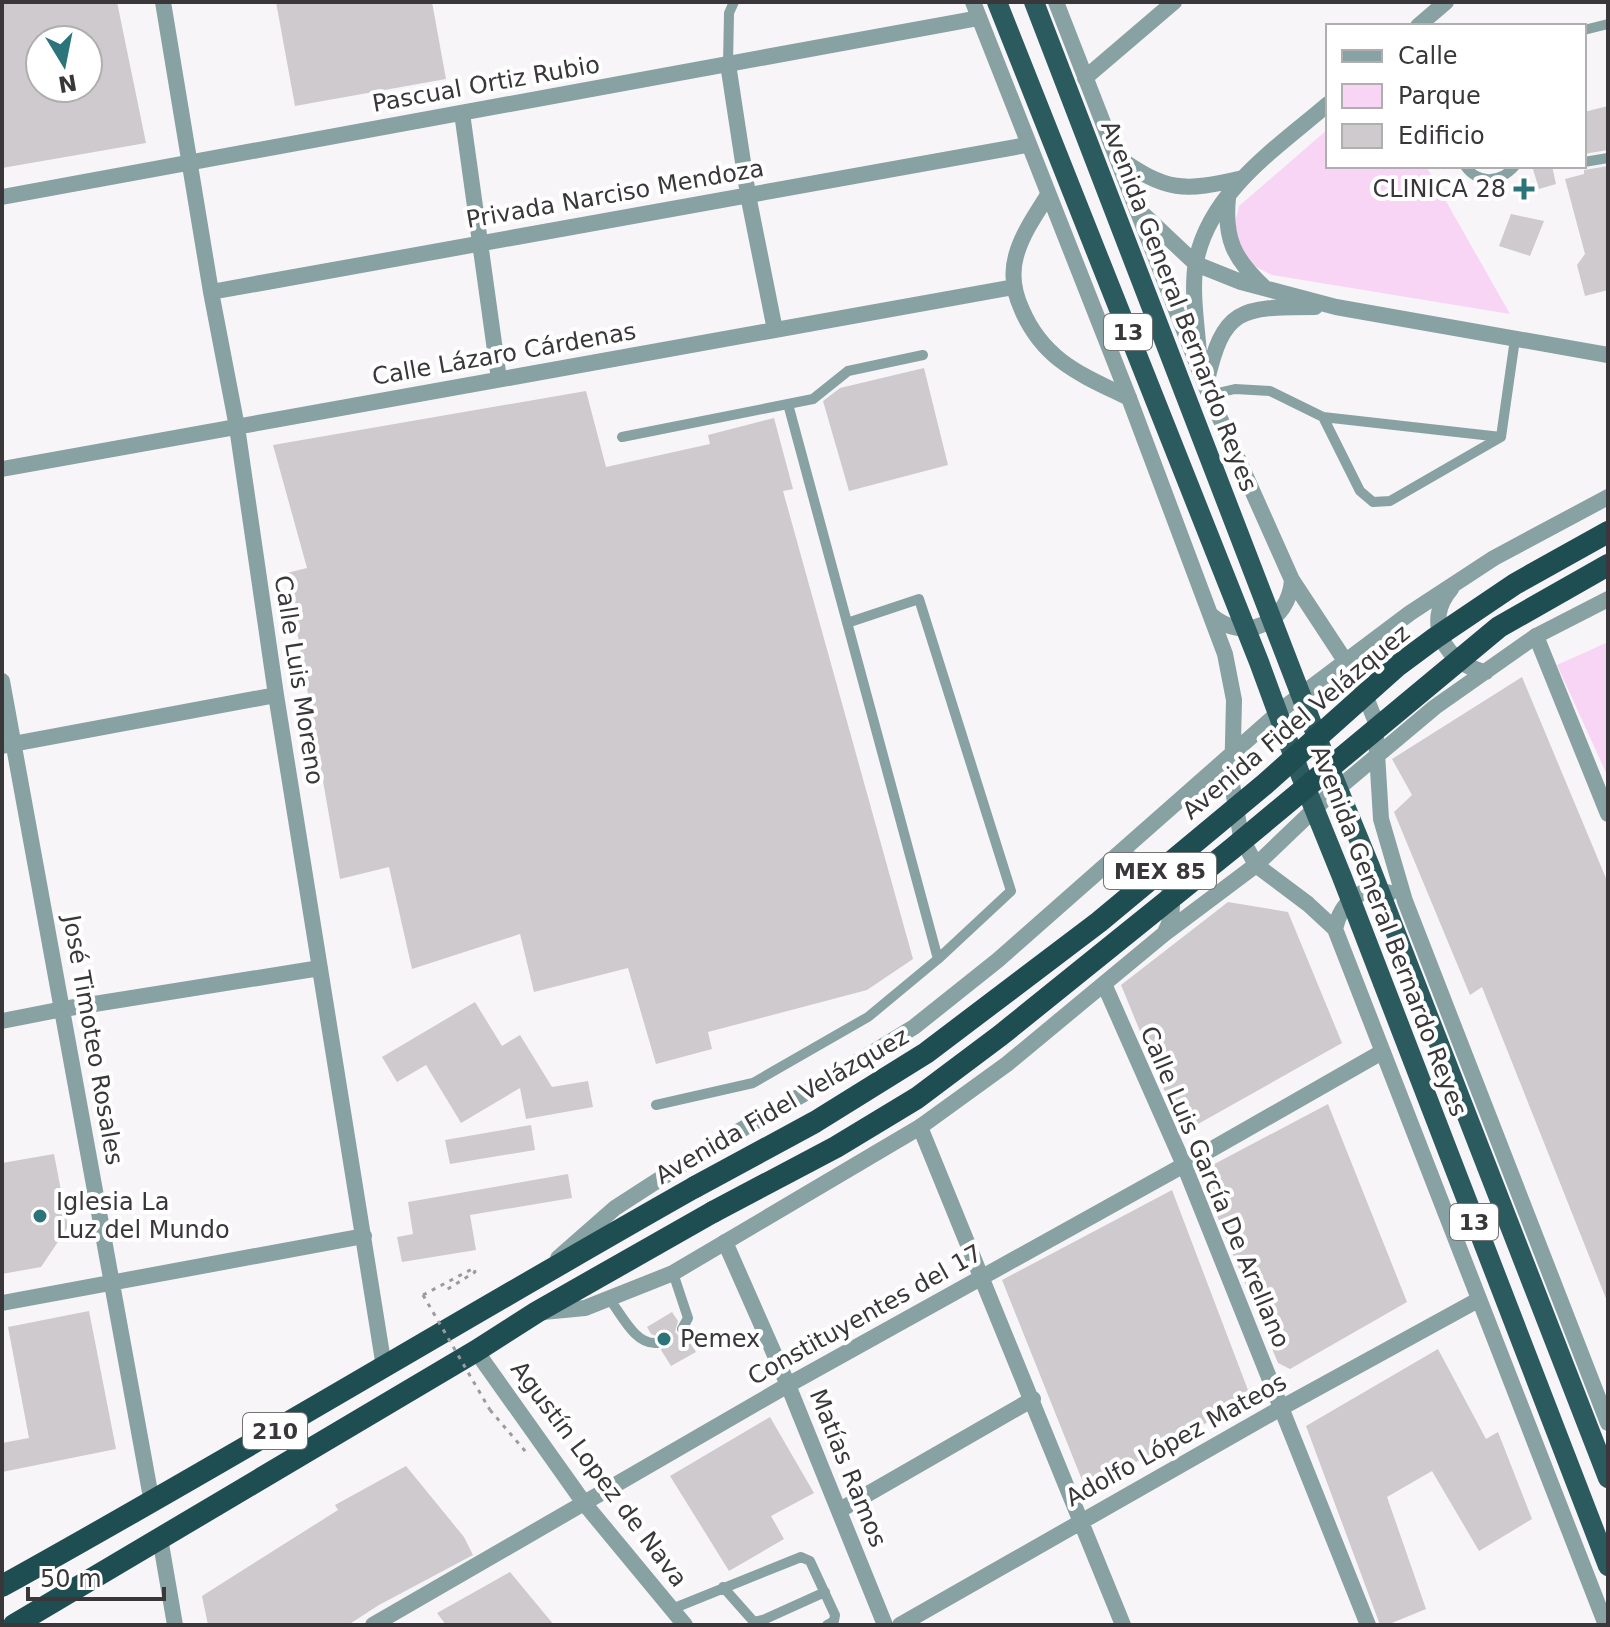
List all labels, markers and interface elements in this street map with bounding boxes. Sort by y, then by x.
north arrow [24,24,104,104]
legend [1326,24,1586,168]
text: Calle [1398,42,1458,70]
street label: Pascual Ortiz Rubio [370,50,602,118]
text: N [56,69,79,97]
text: Parque [1398,82,1481,110]
street label: Avenida General Bernardo Reyes [1095,117,1263,495]
text: Edificio [1398,122,1485,150]
street label: Privada Narciso Mendoza [464,154,766,234]
place label: CLINICA 28 [1372,175,1506,203]
marker: CLINICA 28 [1513,178,1535,200]
road number: 13 [1104,314,1152,350]
street label: Calle Lázaro Cárdenas [370,317,638,391]
street label: Calle Luis Moreno [269,573,329,787]
street label: Avenida Fidel Velázquez [1177,619,1415,825]
street label: Avenida General Bernardo Reyes [1305,742,1473,1120]
road number: MEX 85 [1104,853,1216,889]
street label: José Timoteo Rosales [57,911,129,1167]
street label: Avenida Fidel Velázquez [650,1022,914,1190]
street label: Calle Luis García De Arellano [1134,1022,1296,1352]
place label: Iglesia La Luz del Mundo [56,1188,230,1244]
road number: 13 [1450,1204,1498,1240]
marker: Iglesia La Luz del Mundo [31,1207,49,1225]
street label: Constituyentes del 17 [743,1239,987,1391]
place label: Pemex [680,1325,760,1353]
marker: Pemex [655,1330,673,1348]
street label: Agustín Lopez de Nava [505,1356,693,1592]
street label: Adolfo López Mateos [1061,1368,1291,1512]
street label: Matías Ramos [804,1385,892,1551]
road number: 210 [243,1413,307,1449]
scale bar [28,1551,164,1601]
text: 50 m [40,1565,102,1593]

